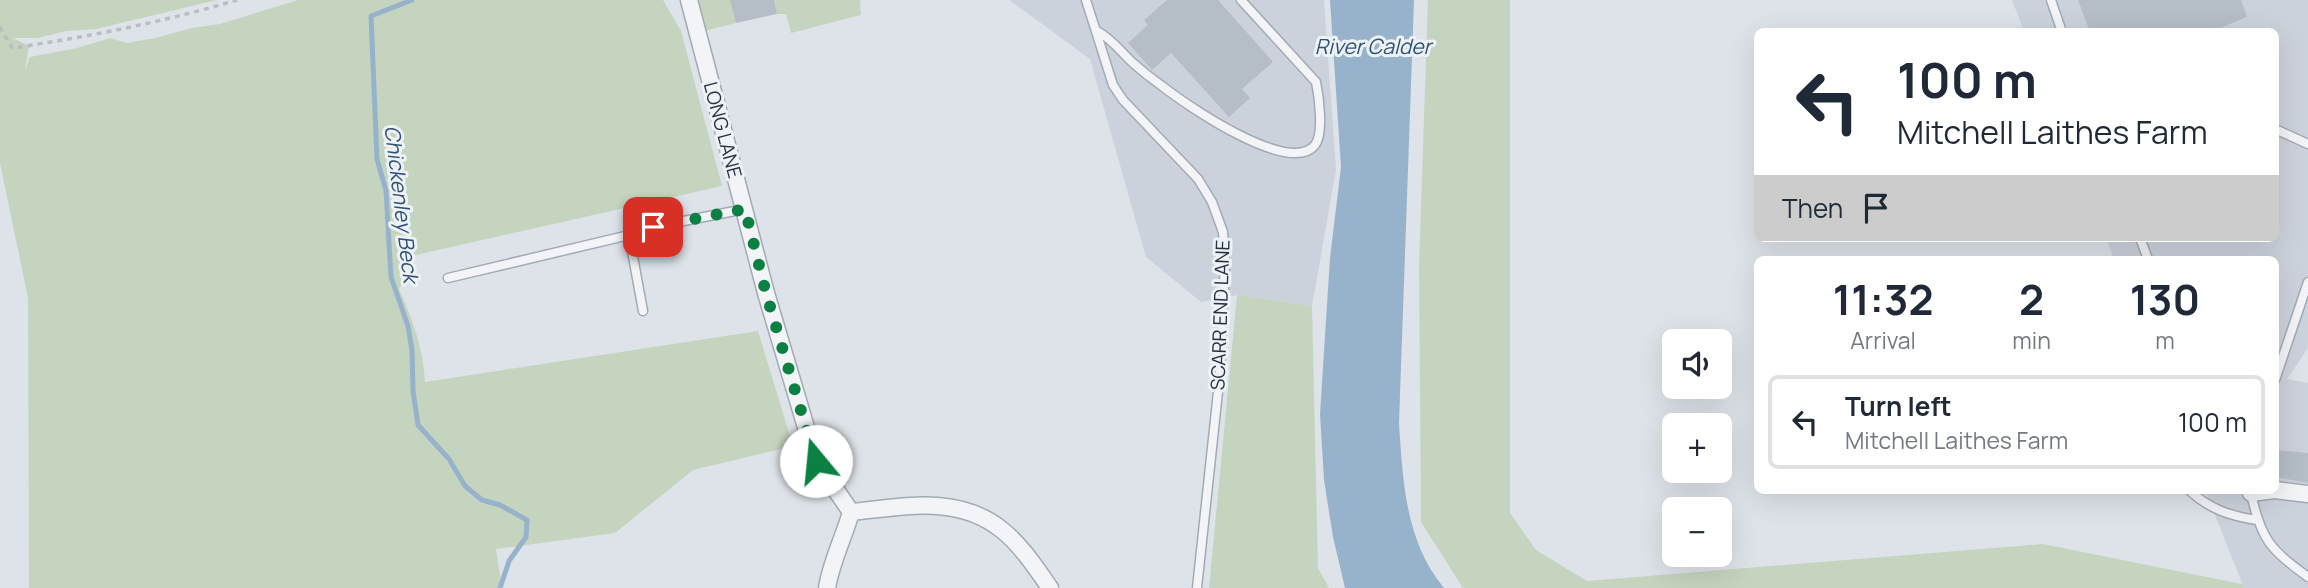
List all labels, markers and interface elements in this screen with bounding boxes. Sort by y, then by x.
water label: River Calder [1315,32,1434,60]
text: 100 m [1897,46,2037,113]
icon: left [1782,56,1873,147]
street label: LONG LANE [698,79,748,181]
text: Mitchell Laithes Farm [1897,110,2208,154]
water label: Chickenley Beck [378,124,426,287]
icon: arrive [1857,189,1895,227]
text: Then [1782,190,1843,226]
pin [623,197,683,257]
icon: arrive [634,208,672,246]
street label: SCARR END LANE [1204,239,1236,391]
text: 11:32 [1833,270,1933,328]
text: 2 [2019,270,2044,328]
text: 130 [2130,270,2200,328]
text: Arrival [1850,324,1916,356]
text: min [2012,324,2051,356]
text: m [2155,324,2175,356]
map controls [1662,329,1732,567]
button: sound [1662,329,1732,399]
text: Turn left [1845,388,1952,424]
icon: left [1786,403,1824,441]
text: 100 m [2178,404,2247,440]
button: + [1662,413,1732,483]
position arrow [779,424,853,498]
text: Mitchell Laithes Farm [1845,424,2068,456]
button: − [1662,497,1732,567]

